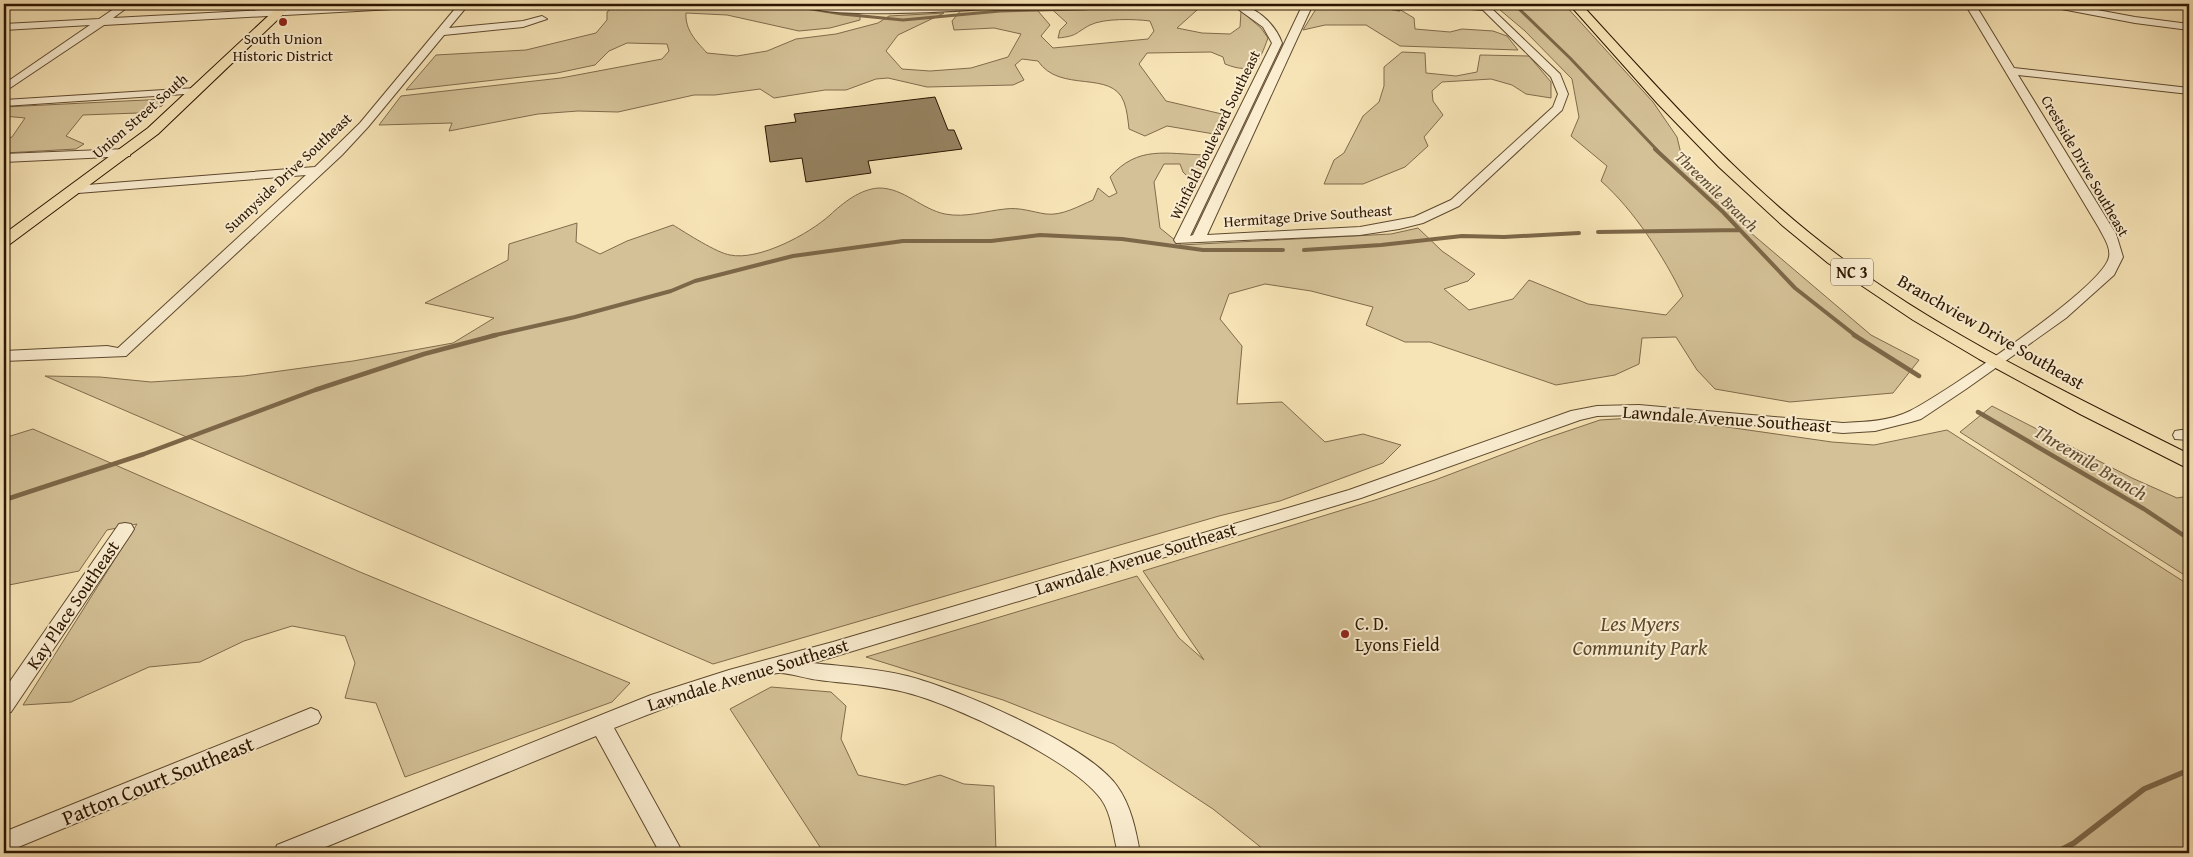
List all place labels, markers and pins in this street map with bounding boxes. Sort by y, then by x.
marker: South Union Historic District [277,16,289,28]
place label: South Union Historic District [233,28,334,66]
place label: C. D. Lyons Field [1355,610,1440,658]
marker: C. D. Lyons Field [1339,628,1351,640]

